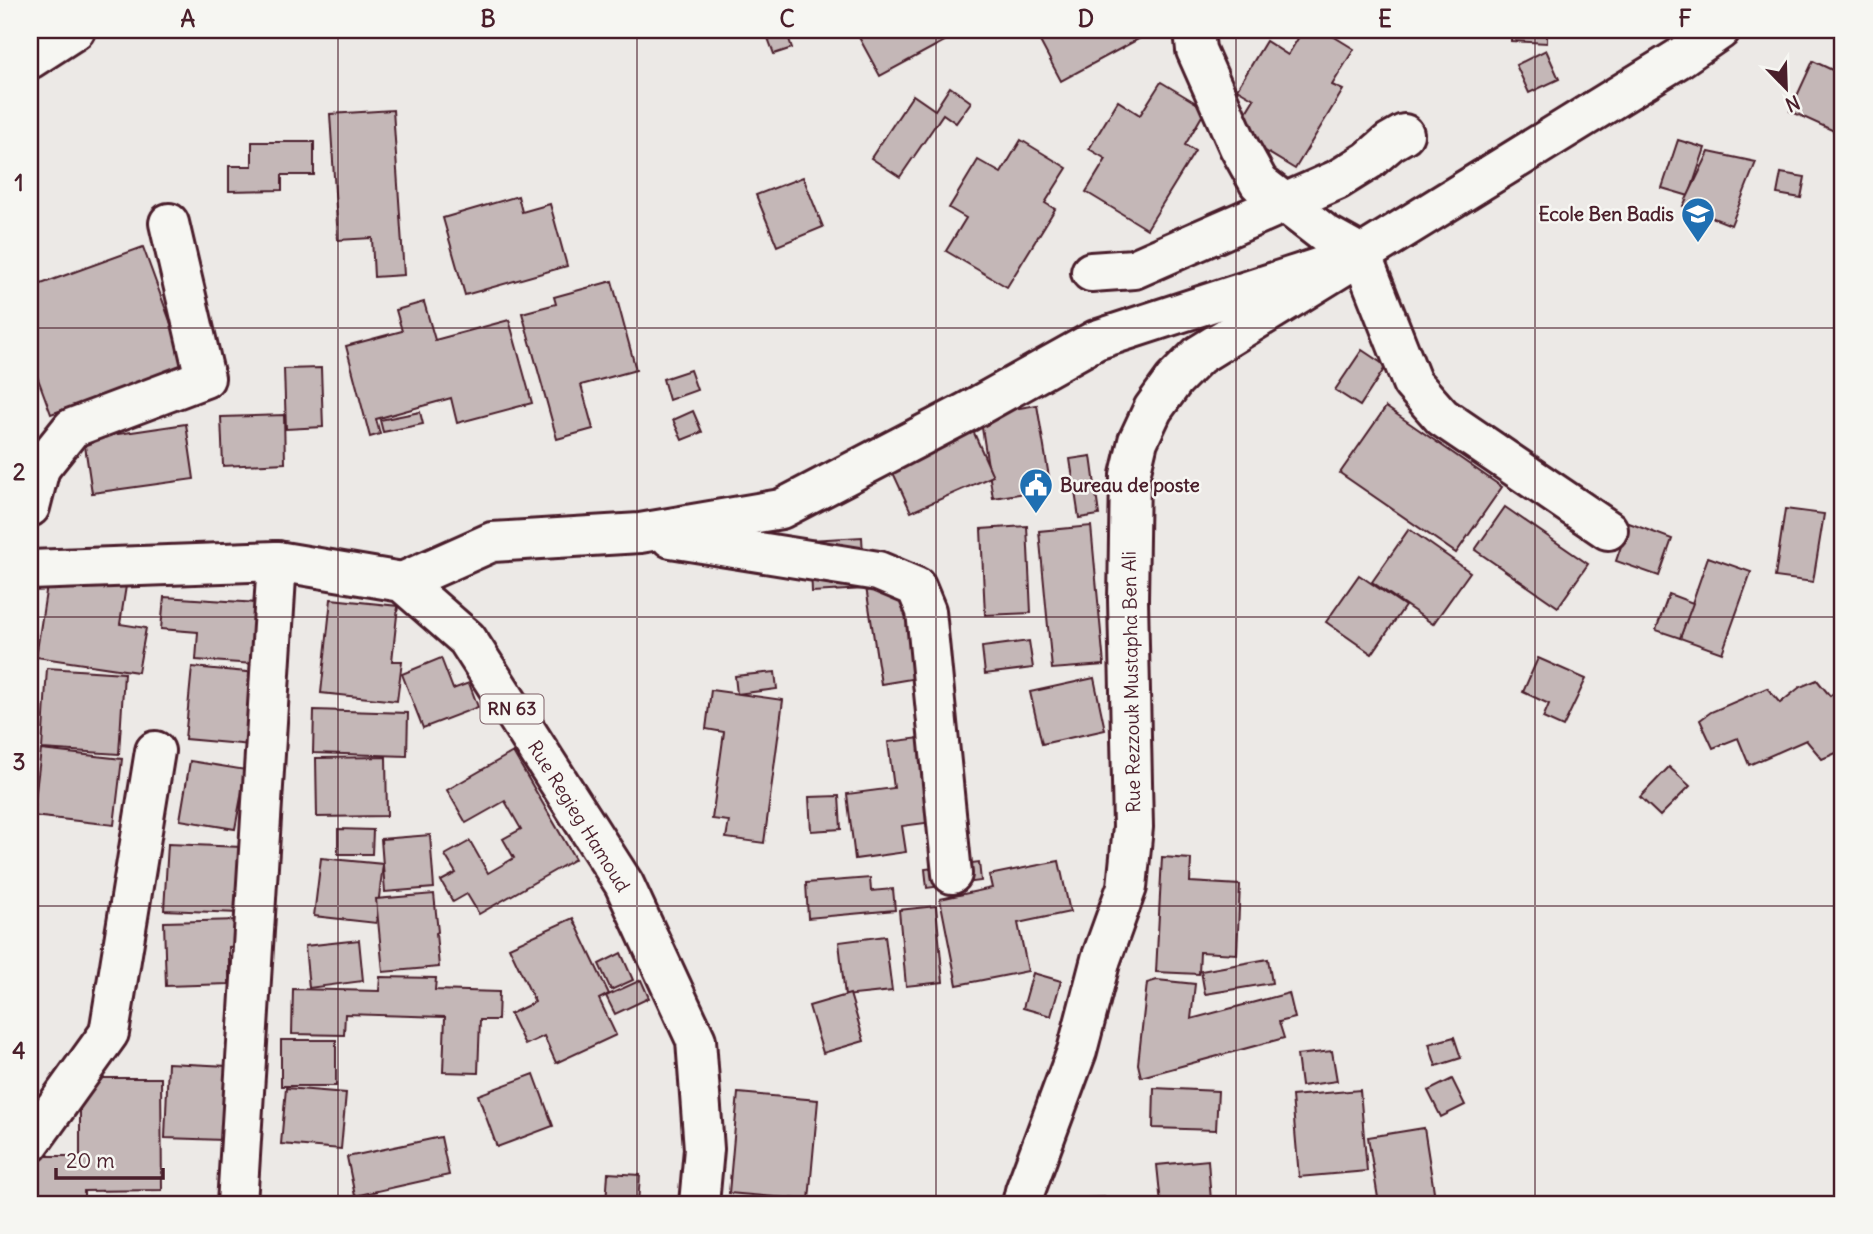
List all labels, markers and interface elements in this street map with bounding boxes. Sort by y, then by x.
text: A [181,4,196,33]
text: B [480,4,496,33]
text: C [779,4,795,33]
text: D [1078,4,1094,33]
text: E [1378,4,1392,33]
text: F [1678,4,1692,33]
north arrow [1750,52,1820,122]
text: N [1782,90,1803,117]
text: 1 [14,168,24,197]
school or university icon: Ecole Ben Badis [1679,195,1717,244]
place label: Ecole Ben Badis [1538,202,1674,226]
text: 2 [13,457,26,486]
public building icon: Bureau de poste [1017,466,1055,515]
place label: Bureau de poste [1060,473,1200,497]
street label: Rue Rezzouk Mustapha Ben Ali [1117,551,1145,813]
road number: RN 63 [480,694,544,724]
street label: Rue Regieg Hamoud [523,736,635,896]
text: 3 [12,747,26,776]
text: 4 [12,1036,26,1065]
scale bar [56,1136,163,1180]
text: 20 m [66,1147,115,1174]

